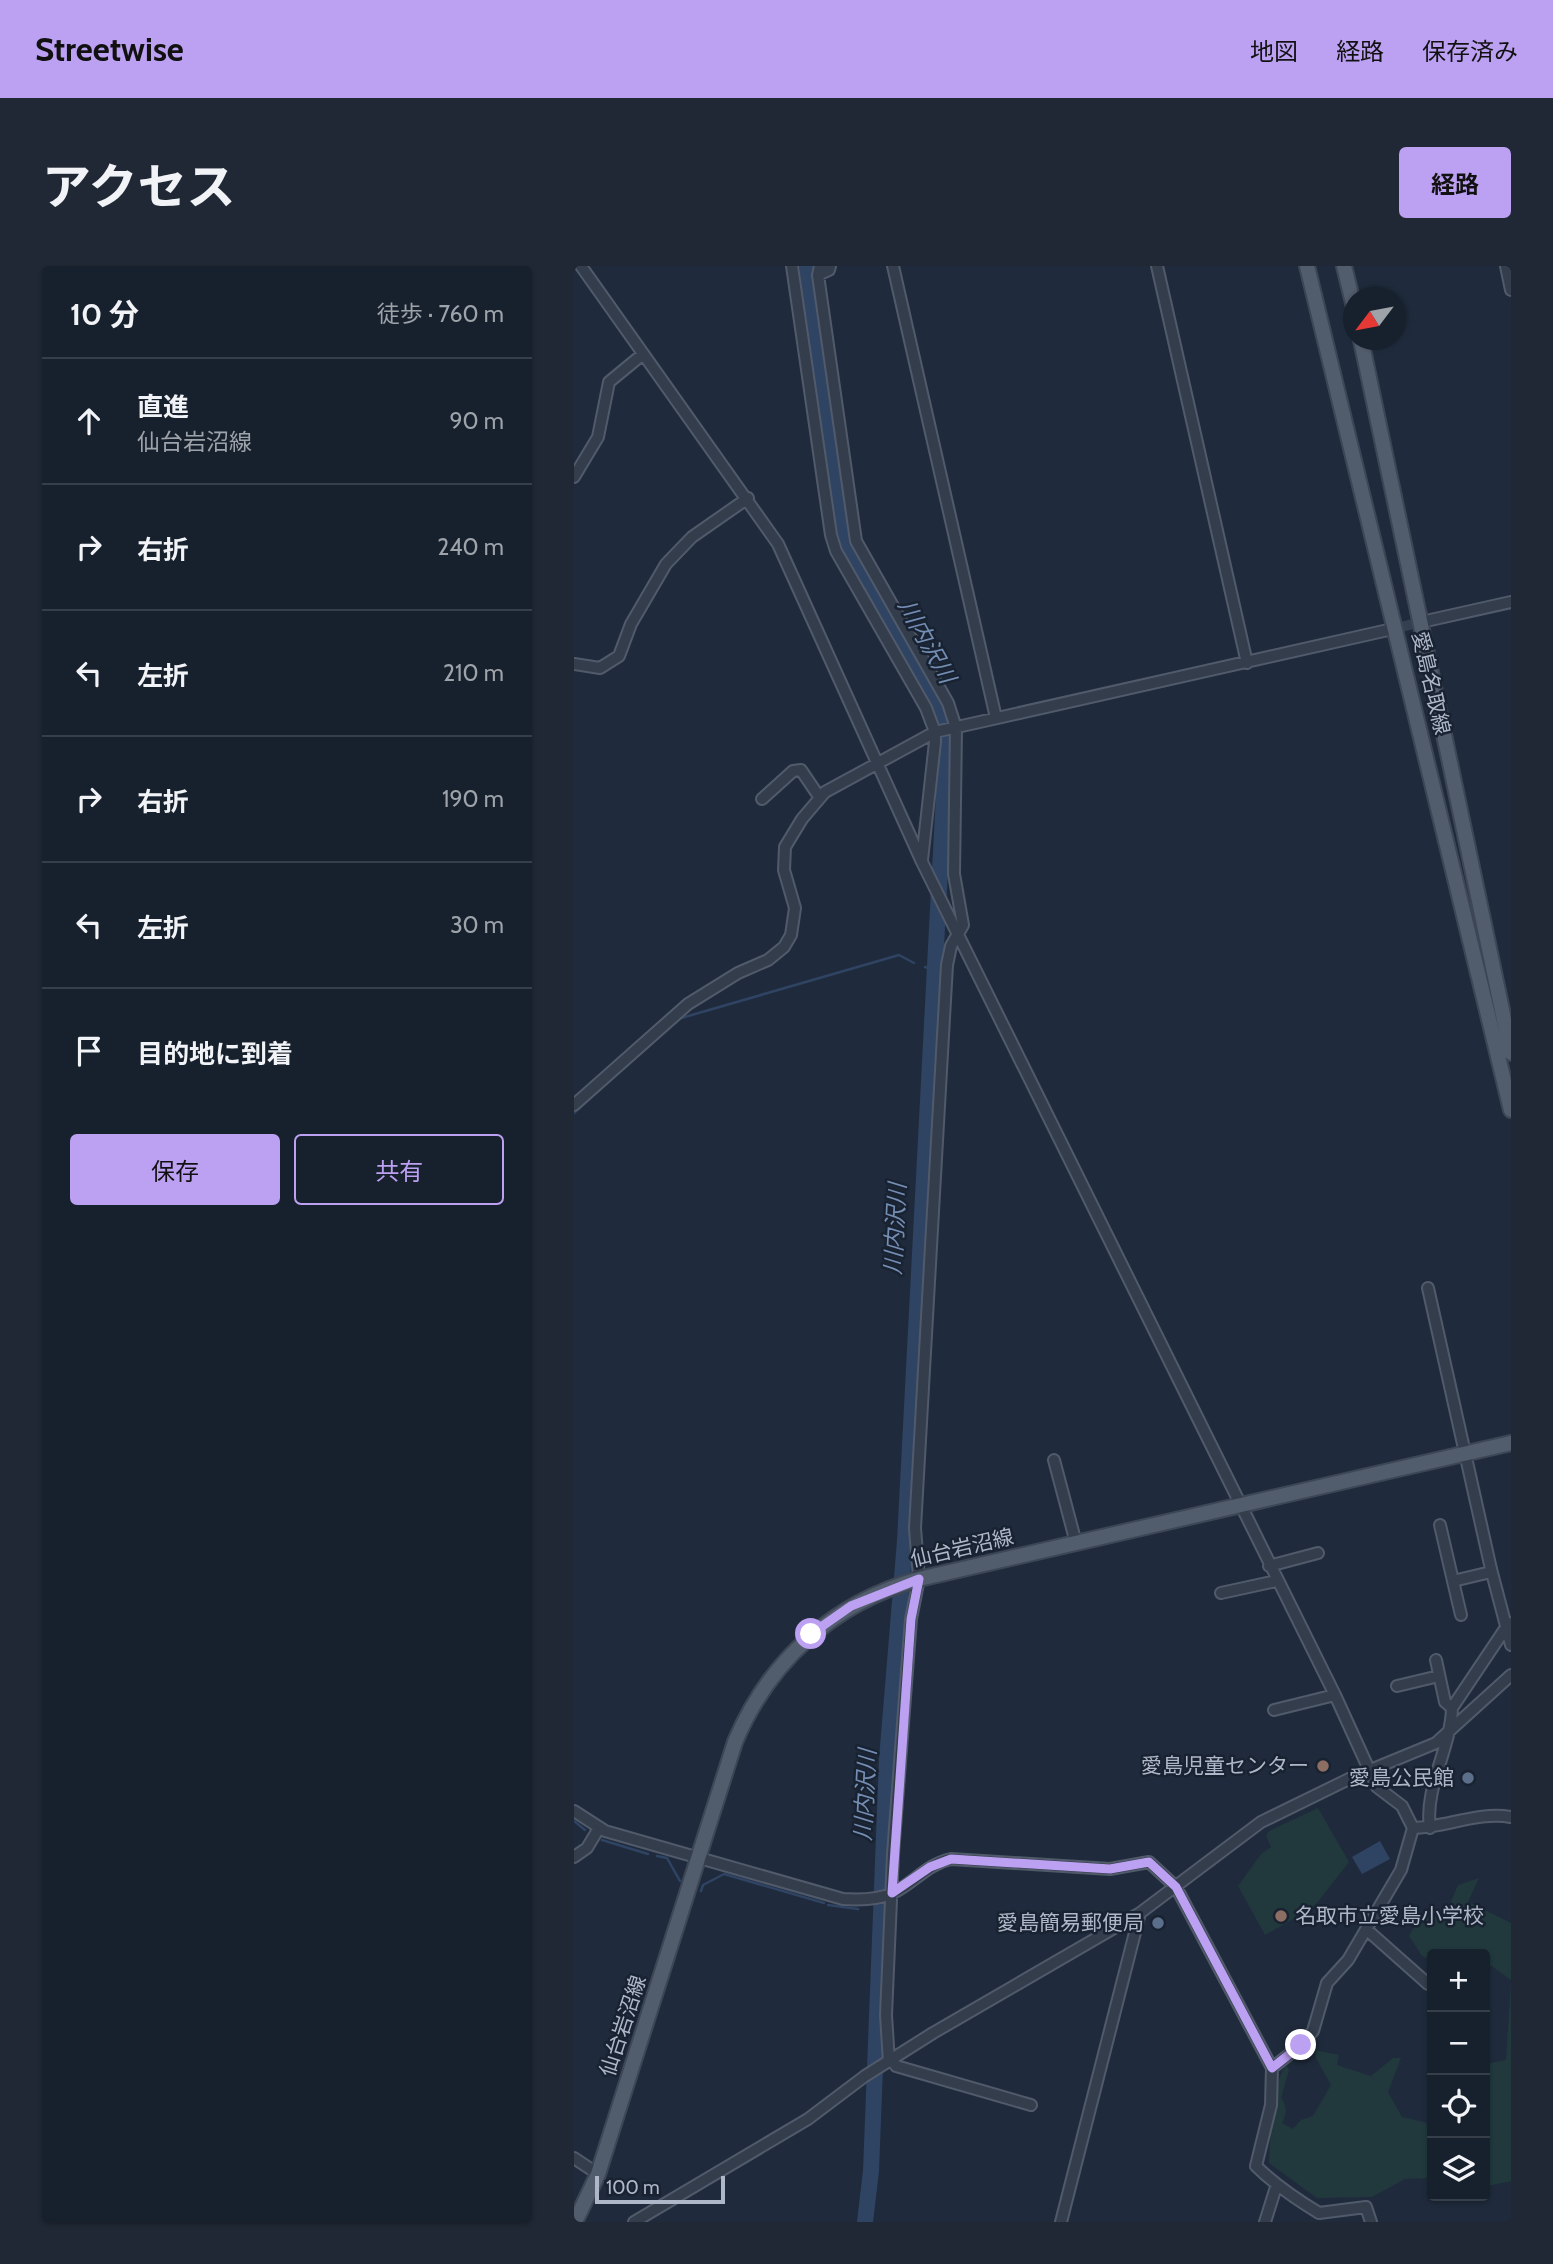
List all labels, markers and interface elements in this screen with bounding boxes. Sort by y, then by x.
text: Streetwise [35,29,184,69]
text: 地図 [1250,37,1298,66]
text: 経路 [1336,37,1384,66]
text: 保存済み [1422,37,1518,66]
button: 経路 [1399,147,1511,218]
text: アクセス [42,157,236,216]
north arrow [1343,287,1406,350]
text: 10 分 [70,296,139,333]
text: 徒歩 · 760 m [377,300,504,328]
text: 直進 [137,391,189,423]
icon: ahead [70,402,108,440]
text: 90 m [450,407,504,435]
text: 仙台岩沼線 [137,428,252,456]
icon: right [70,528,108,566]
text: 240 m [437,533,504,561]
text: 右折 [137,534,189,566]
water label: 川内沢川 [892,594,963,691]
street label: 愛島名取線 [1407,629,1455,737]
icon: left [70,654,108,692]
text: 210 m [443,659,504,687]
text: 左折 [137,660,189,692]
icon: right [70,780,108,818]
text: 190 m [442,785,504,813]
text: 右折 [137,786,189,818]
icon: left [70,906,108,944]
text: 30 m [450,911,504,939]
text: 左折 [137,912,189,944]
icon: arrive [70,1032,108,1070]
text: 目的地に到着 [137,1038,293,1070]
button: 保存 [70,1134,280,1205]
button: 共有 [294,1134,504,1205]
water label: 川内沢川 [879,1179,912,1276]
street label: 仙台岩沼線 [908,1524,1016,1572]
route start [795,1618,826,1649]
water label: 川内沢川 [849,1745,882,1842]
place label: 愛島児童センター [1141,1753,1309,1778]
marker: 愛島児童センター [1315,1758,1331,1774]
place label: 愛島公民館 [1349,1765,1454,1790]
marker: 愛島公民館 [1460,1770,1476,1786]
place label: 名取市立愛島小学校 [1295,1903,1484,1928]
marker: 名取市立愛島小学校 [1273,1908,1289,1924]
place label: 愛島簡易郵便局 [997,1910,1144,1935]
marker: 愛島簡易郵便局 [1150,1915,1166,1931]
map controls [1427,1949,1490,2201]
button: + [1427,1949,1490,2012]
street label: 仙台岩沼線 [594,1972,651,2080]
button: − [1427,2012,1490,2075]
route end [1285,2029,1316,2060]
button: locate [1427,2075,1490,2138]
button: layers [1427,2138,1490,2201]
scale bar [595,2173,724,2205]
text: 100 m [606,2176,660,2199]

